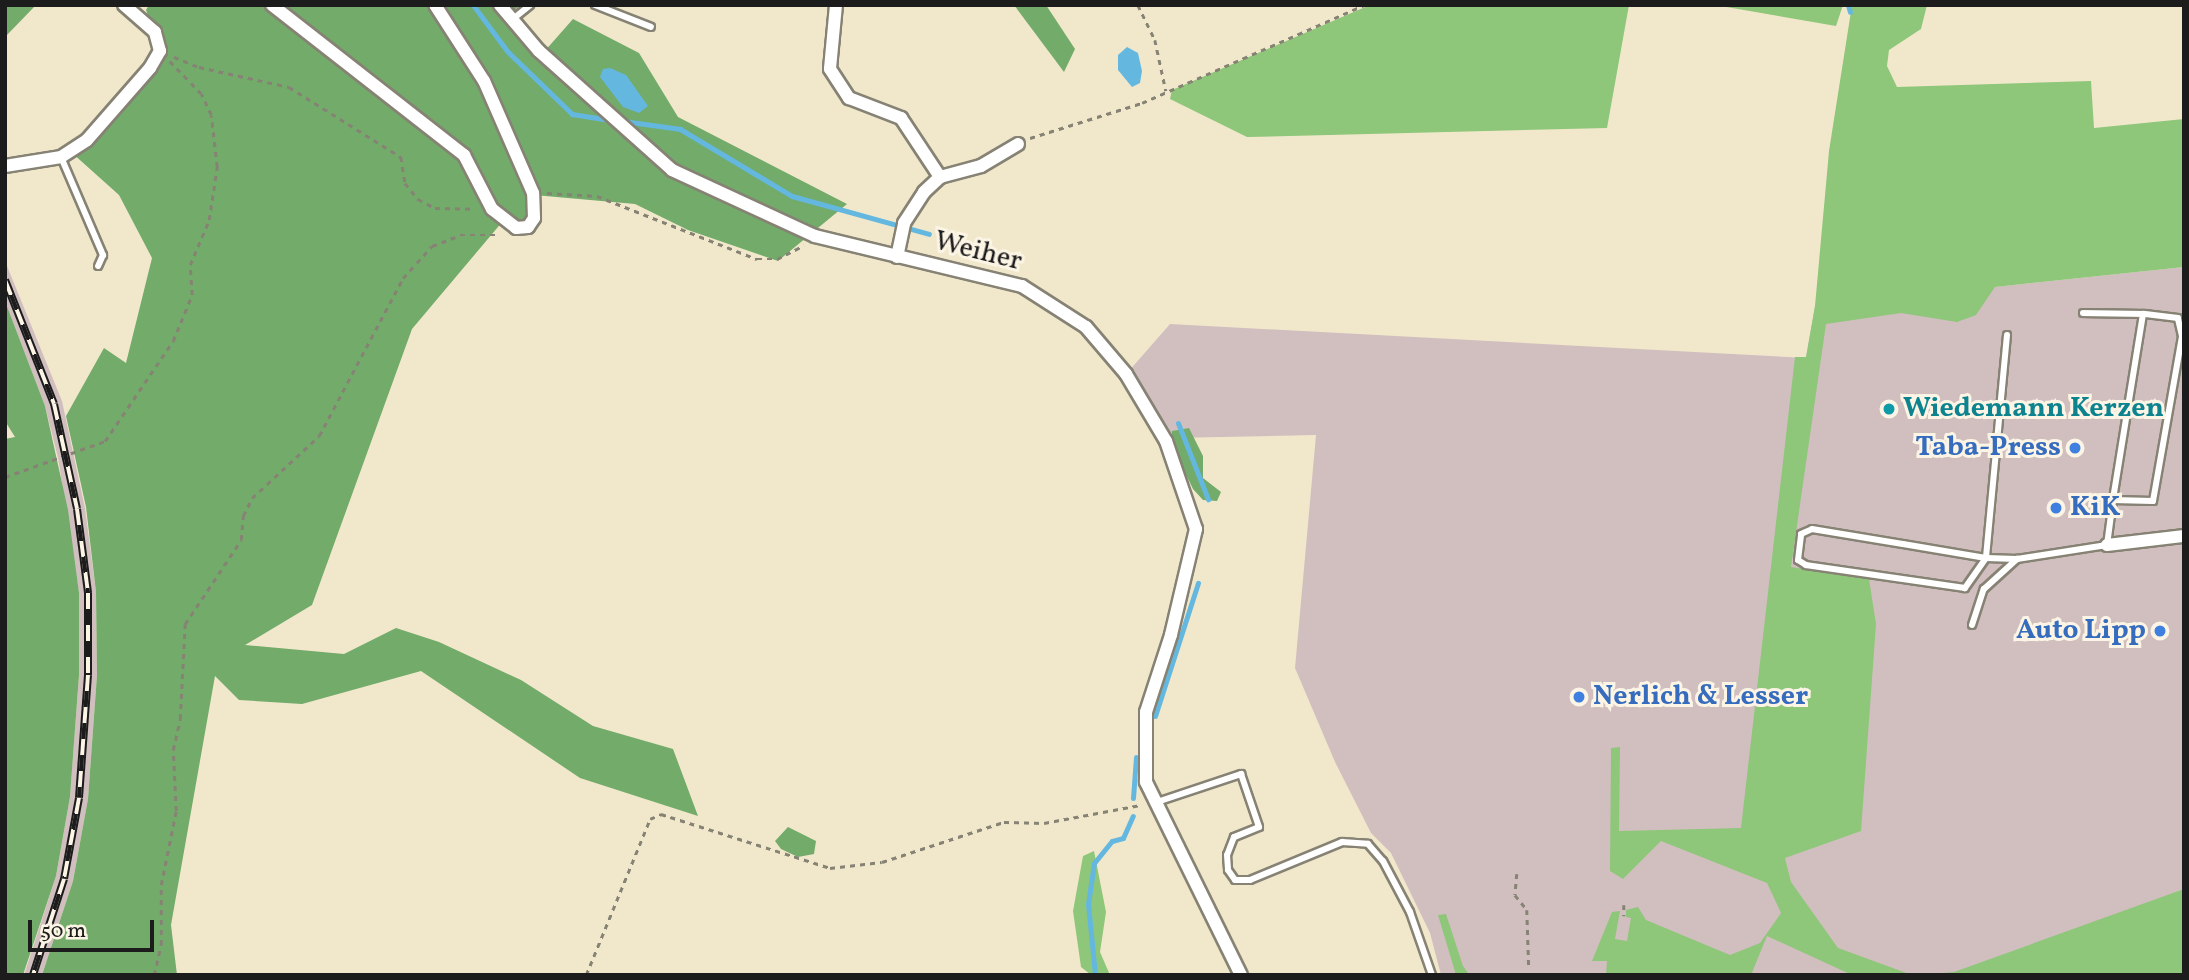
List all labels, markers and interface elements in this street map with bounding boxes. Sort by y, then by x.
street label: Weiher [931,225,1025,279]
place label: Wiedemann Kerzen [1903,392,2164,426]
marker: Wiedemann Kerzen [1881,401,1897,417]
place label: Taba-Press [1915,431,2061,465]
marker: Taba-Press [2067,440,2083,456]
place label: KiK [2070,491,2120,525]
marker: KiK [2048,500,2064,516]
place label: Auto Lipp [2016,614,2146,648]
marker: Auto Lipp [2152,623,2168,639]
place label: Nerlich & Lesser [1593,680,1808,714]
marker: Nerlich & Lesser [1571,689,1587,705]
scale bar [32,906,158,950]
text: 50 m [41,917,86,946]

